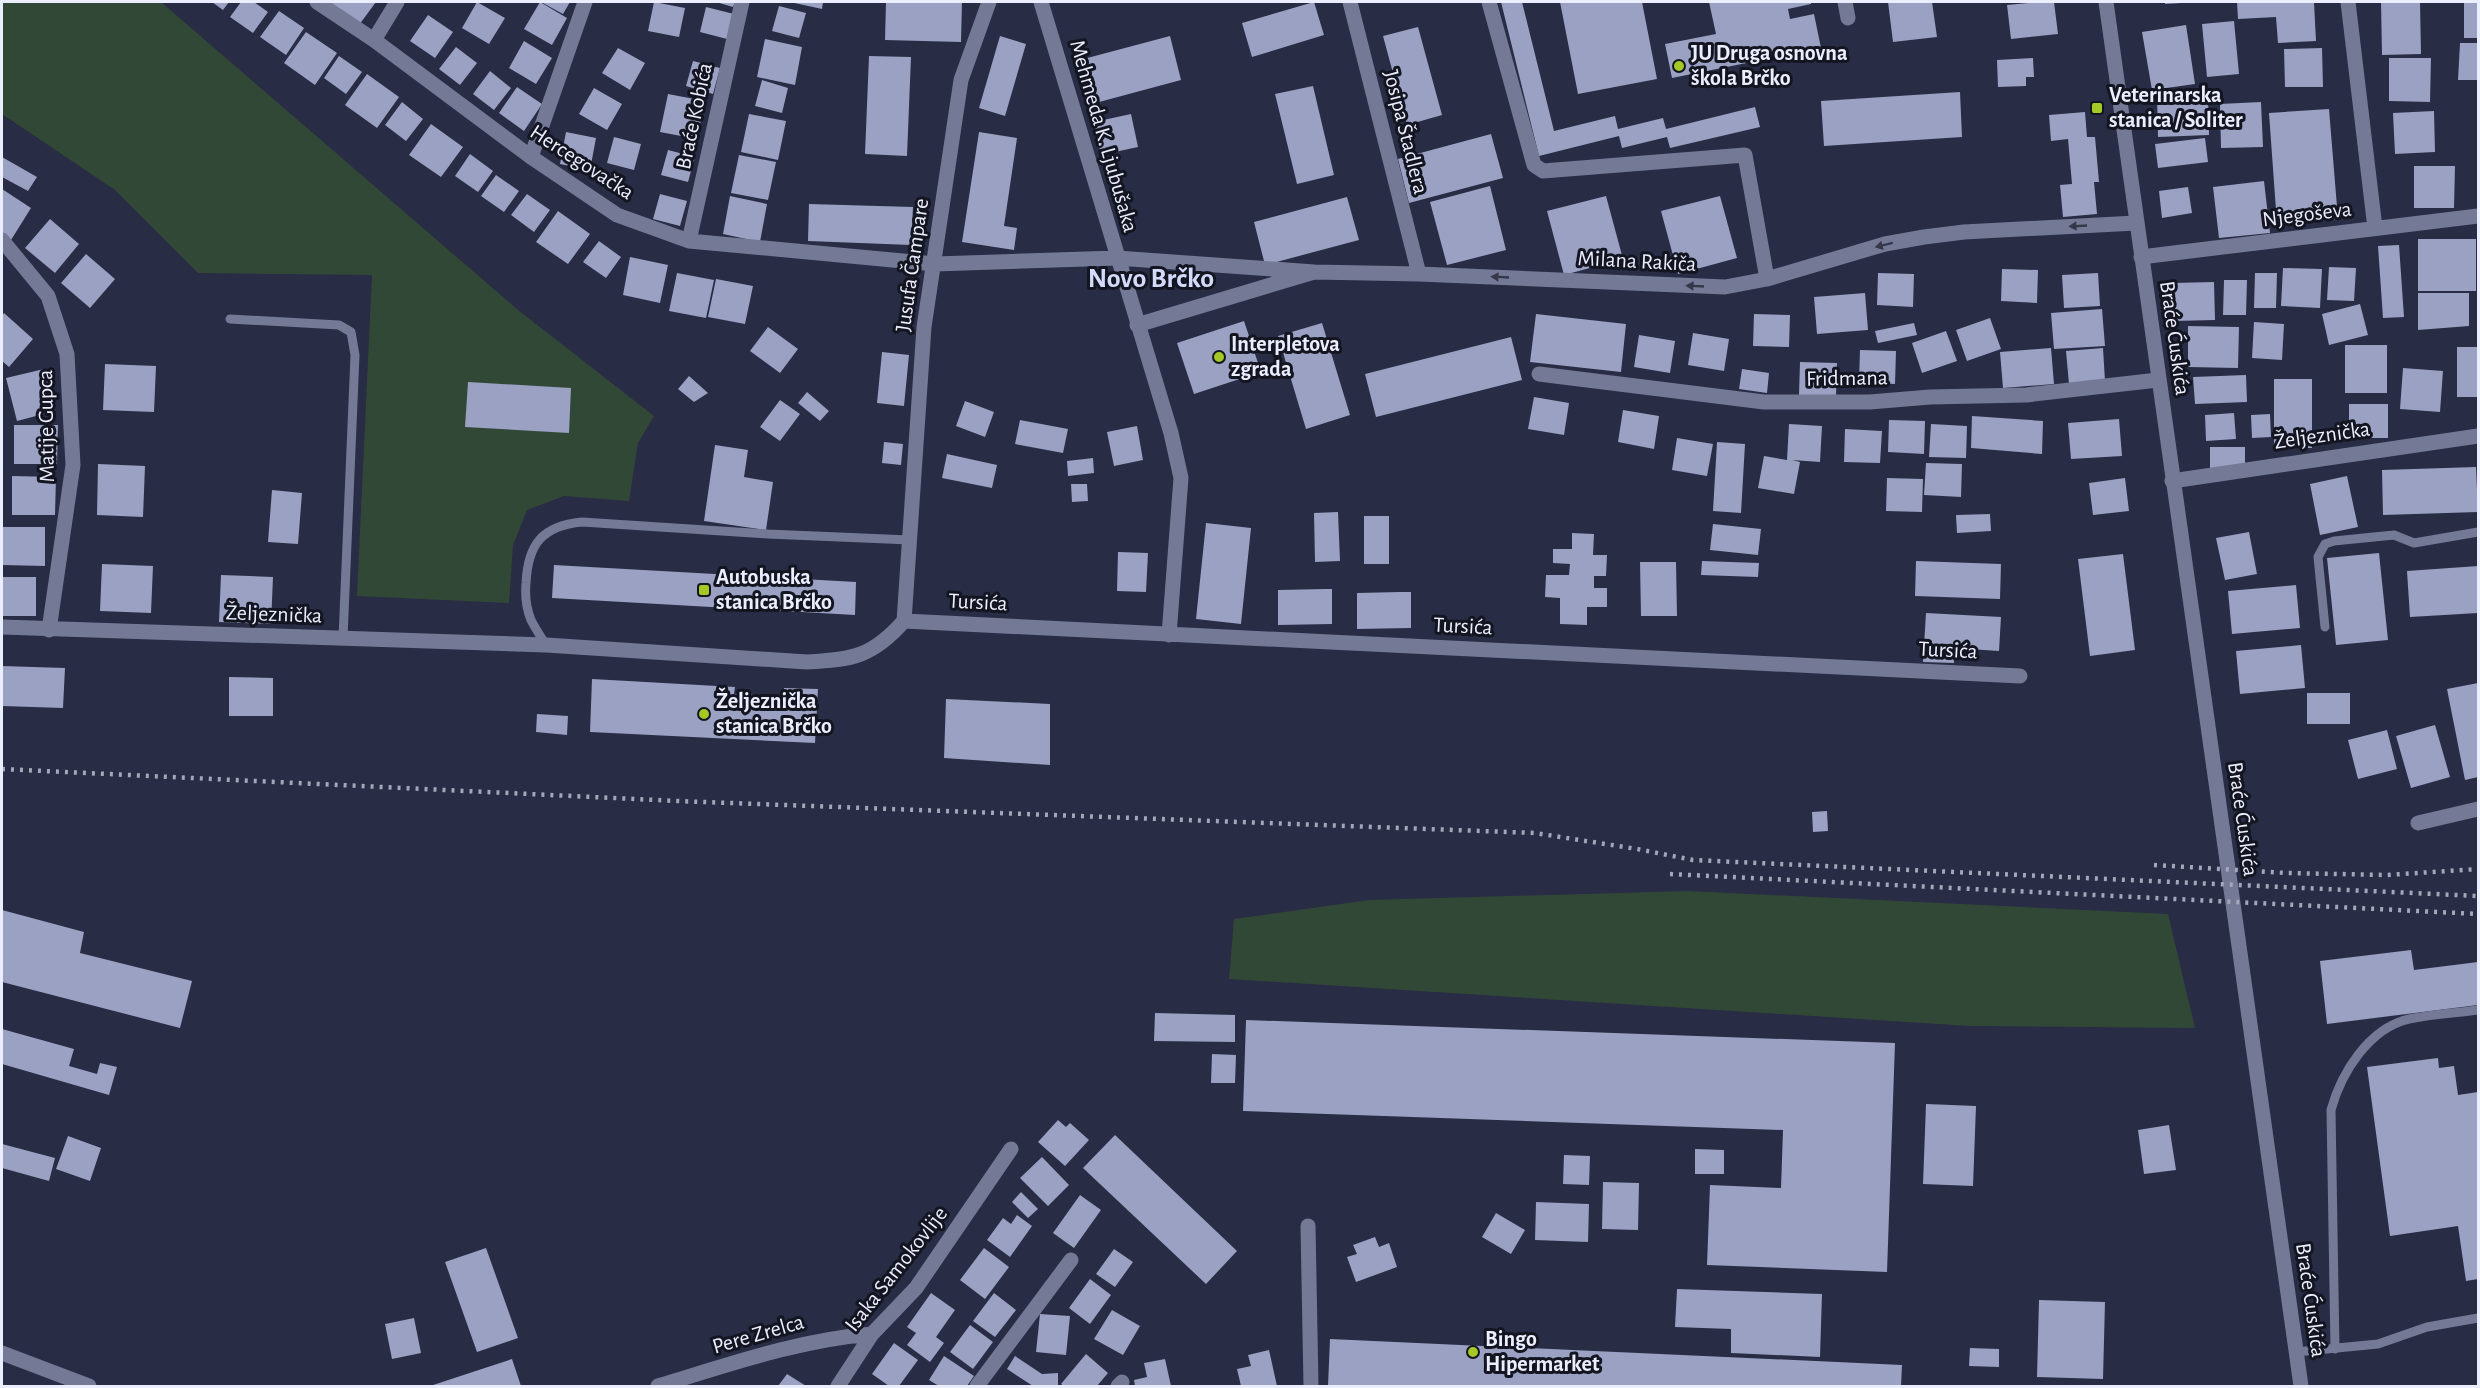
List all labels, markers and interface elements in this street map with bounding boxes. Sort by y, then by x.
street label: Mehmeda K. Ljubušaka [1066,37,1142,235]
place label: JU Druga osnovna škola Brčko [1691,42,1848,89]
marker: JU Druga osnovna škola Brčko [1672,59,1686,73]
street label: Braće Kobića [672,61,716,171]
street label: Josipa Štadlera [1380,67,1433,196]
place label: Veterinarska stanica / Soliter [2109,84,2243,131]
marker: Veterinarska stanica / Soliter [2090,101,2104,115]
street label: Hercegovačka [526,120,638,204]
street label: Jusufa Čampare [891,197,932,333]
street label: Njegoševa [2261,198,2353,230]
one-way arrow [2068,222,2087,231]
one-way arrow [1875,240,1893,250]
street label: Milana Rakiča [1577,247,1697,275]
district label: Novo Brčko [1088,265,1214,293]
one-way arrow [1491,273,1510,282]
street label: Braće Ćuskića [2156,279,2195,397]
one-way arrow [1685,281,1704,291]
place label: Interpletova zgrada [1231,333,1340,380]
marker: Interpletova zgrada [1212,350,1226,364]
street label: Fridmana [1806,366,1888,390]
street label: Matije Gupca [34,369,58,483]
street label: Željeznička [2273,416,2371,453]
place label: Autobuska stanica Brčko [716,566,832,613]
marker: Autobuska stanica Brčko [697,583,711,597]
street label: Tursića [948,589,1008,615]
street label: Željeznička [225,600,323,627]
street label: Tursića [1433,613,1493,639]
street label: Tursića [1918,637,1978,663]
place label: Željeznička stanica Brčko [716,687,832,737]
marker: Željeznička stanica Brčko [697,707,711,721]
street label: Braće Ćuskića [2224,760,2263,878]
street label: Isaka Samokovlije [841,1202,951,1336]
street label: Braće Ćuskića [2292,1241,2331,1359]
street label: Pere Zrelca [710,1310,806,1358]
place label: Bingo Hipermarket [1485,1328,1600,1375]
marker: Bingo Hipermarket [1466,1345,1480,1359]

